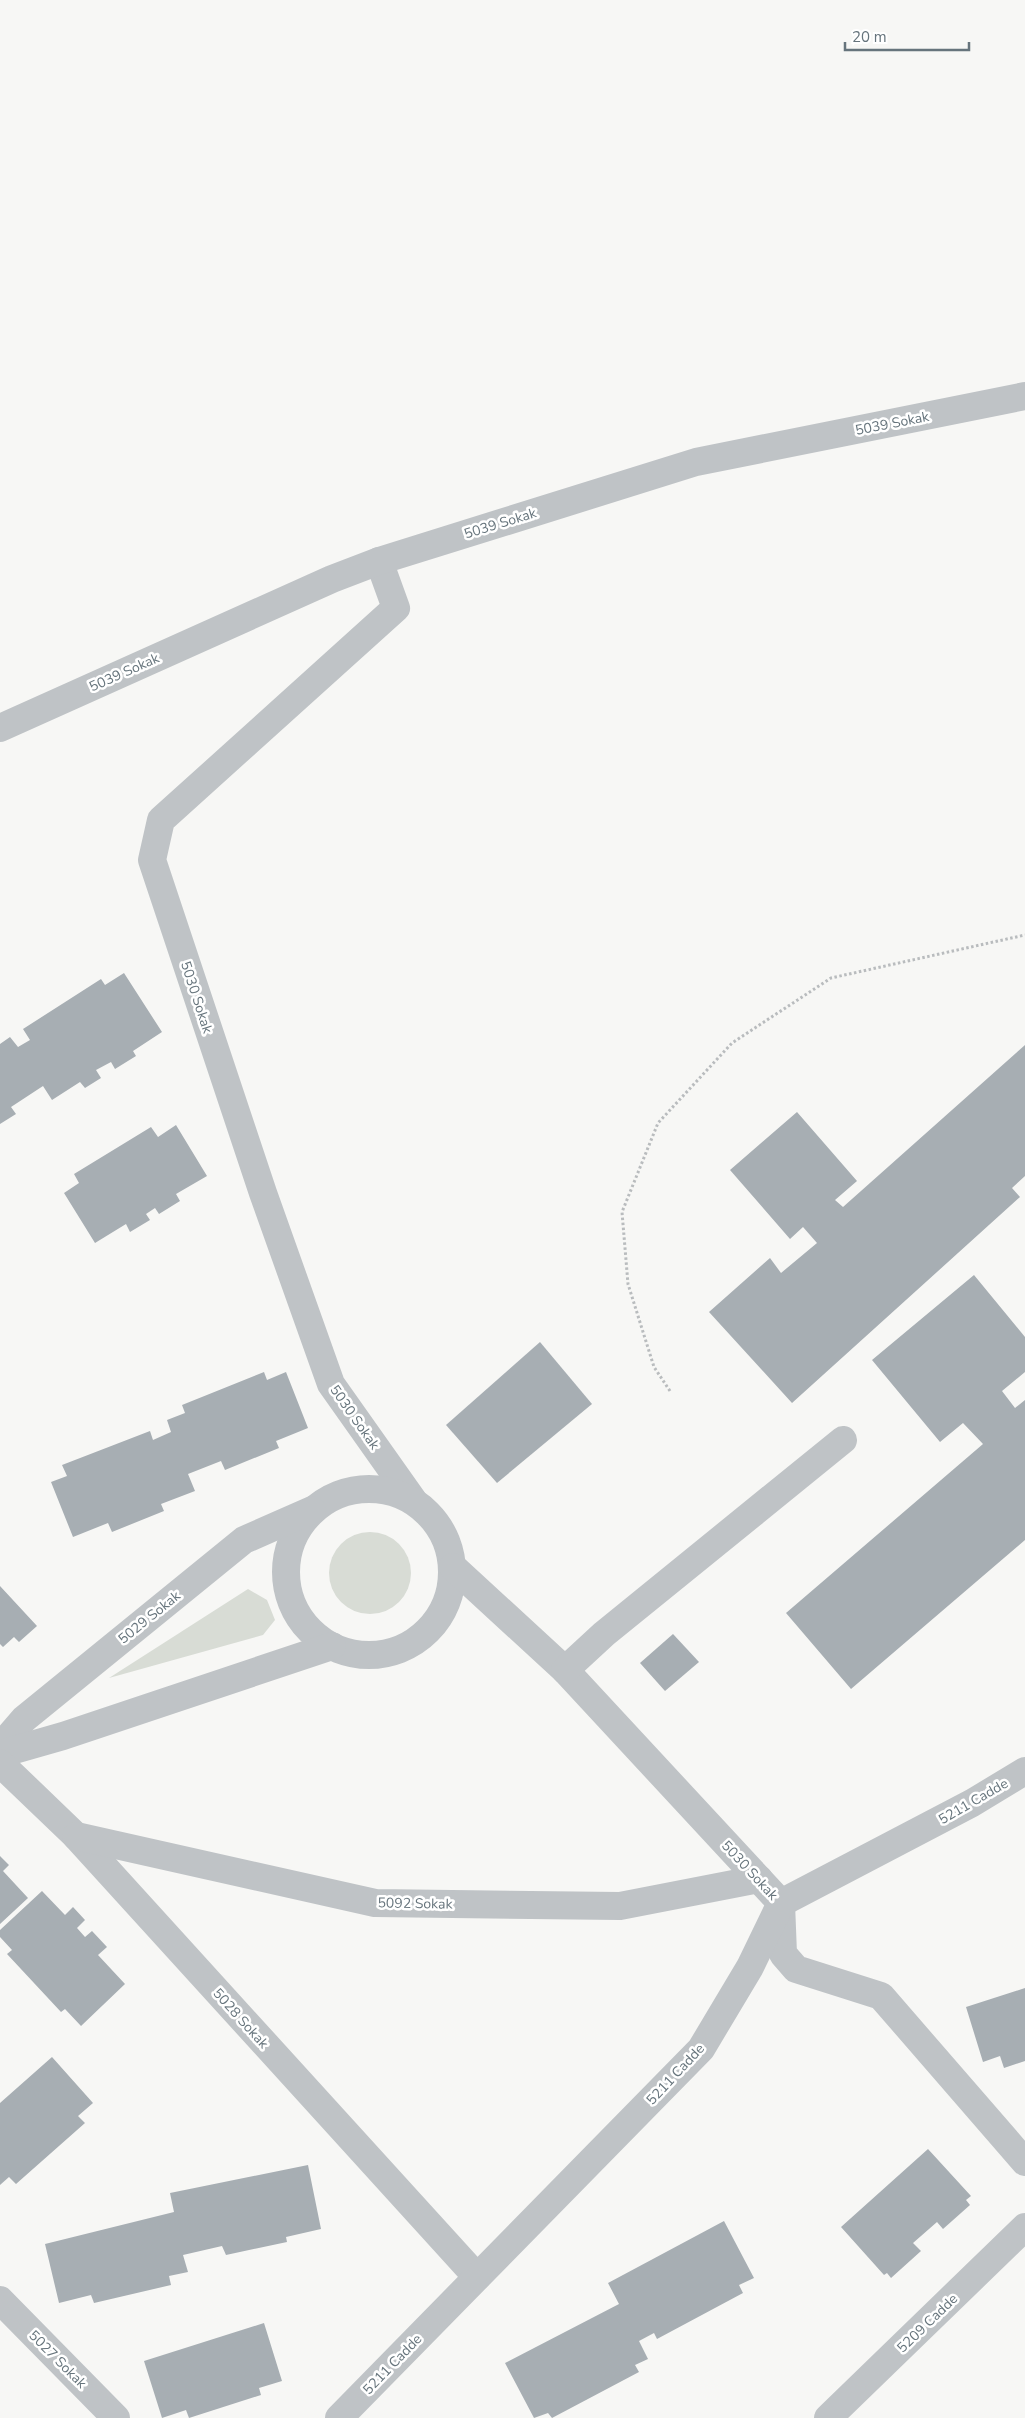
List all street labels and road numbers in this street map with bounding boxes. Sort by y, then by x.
street label: 5039 Sokak [853,407,932,440]
street label: 5039 Sokak [462,503,540,544]
street label: 5039 Sokak [86,648,163,696]
street label: 5030 Sokak [176,959,217,1037]
street label: 5030 Sokak [325,1381,384,1454]
street label: 5029 Sokak [114,1586,185,1648]
street label: 5211 Cadde [935,1774,1012,1829]
street label: 5030 Sokak [717,1836,783,1905]
street label: 5092 Sokak [377,1893,454,1914]
street label: 5028 Sokak [208,1984,273,2053]
street label: 5211 Cadde [642,2039,709,2109]
street label: 5209 Cadde [893,2290,962,2357]
street label: 5027 Sokak [24,2326,92,2393]
street label: 5211 Cadde [359,2330,426,2399]

